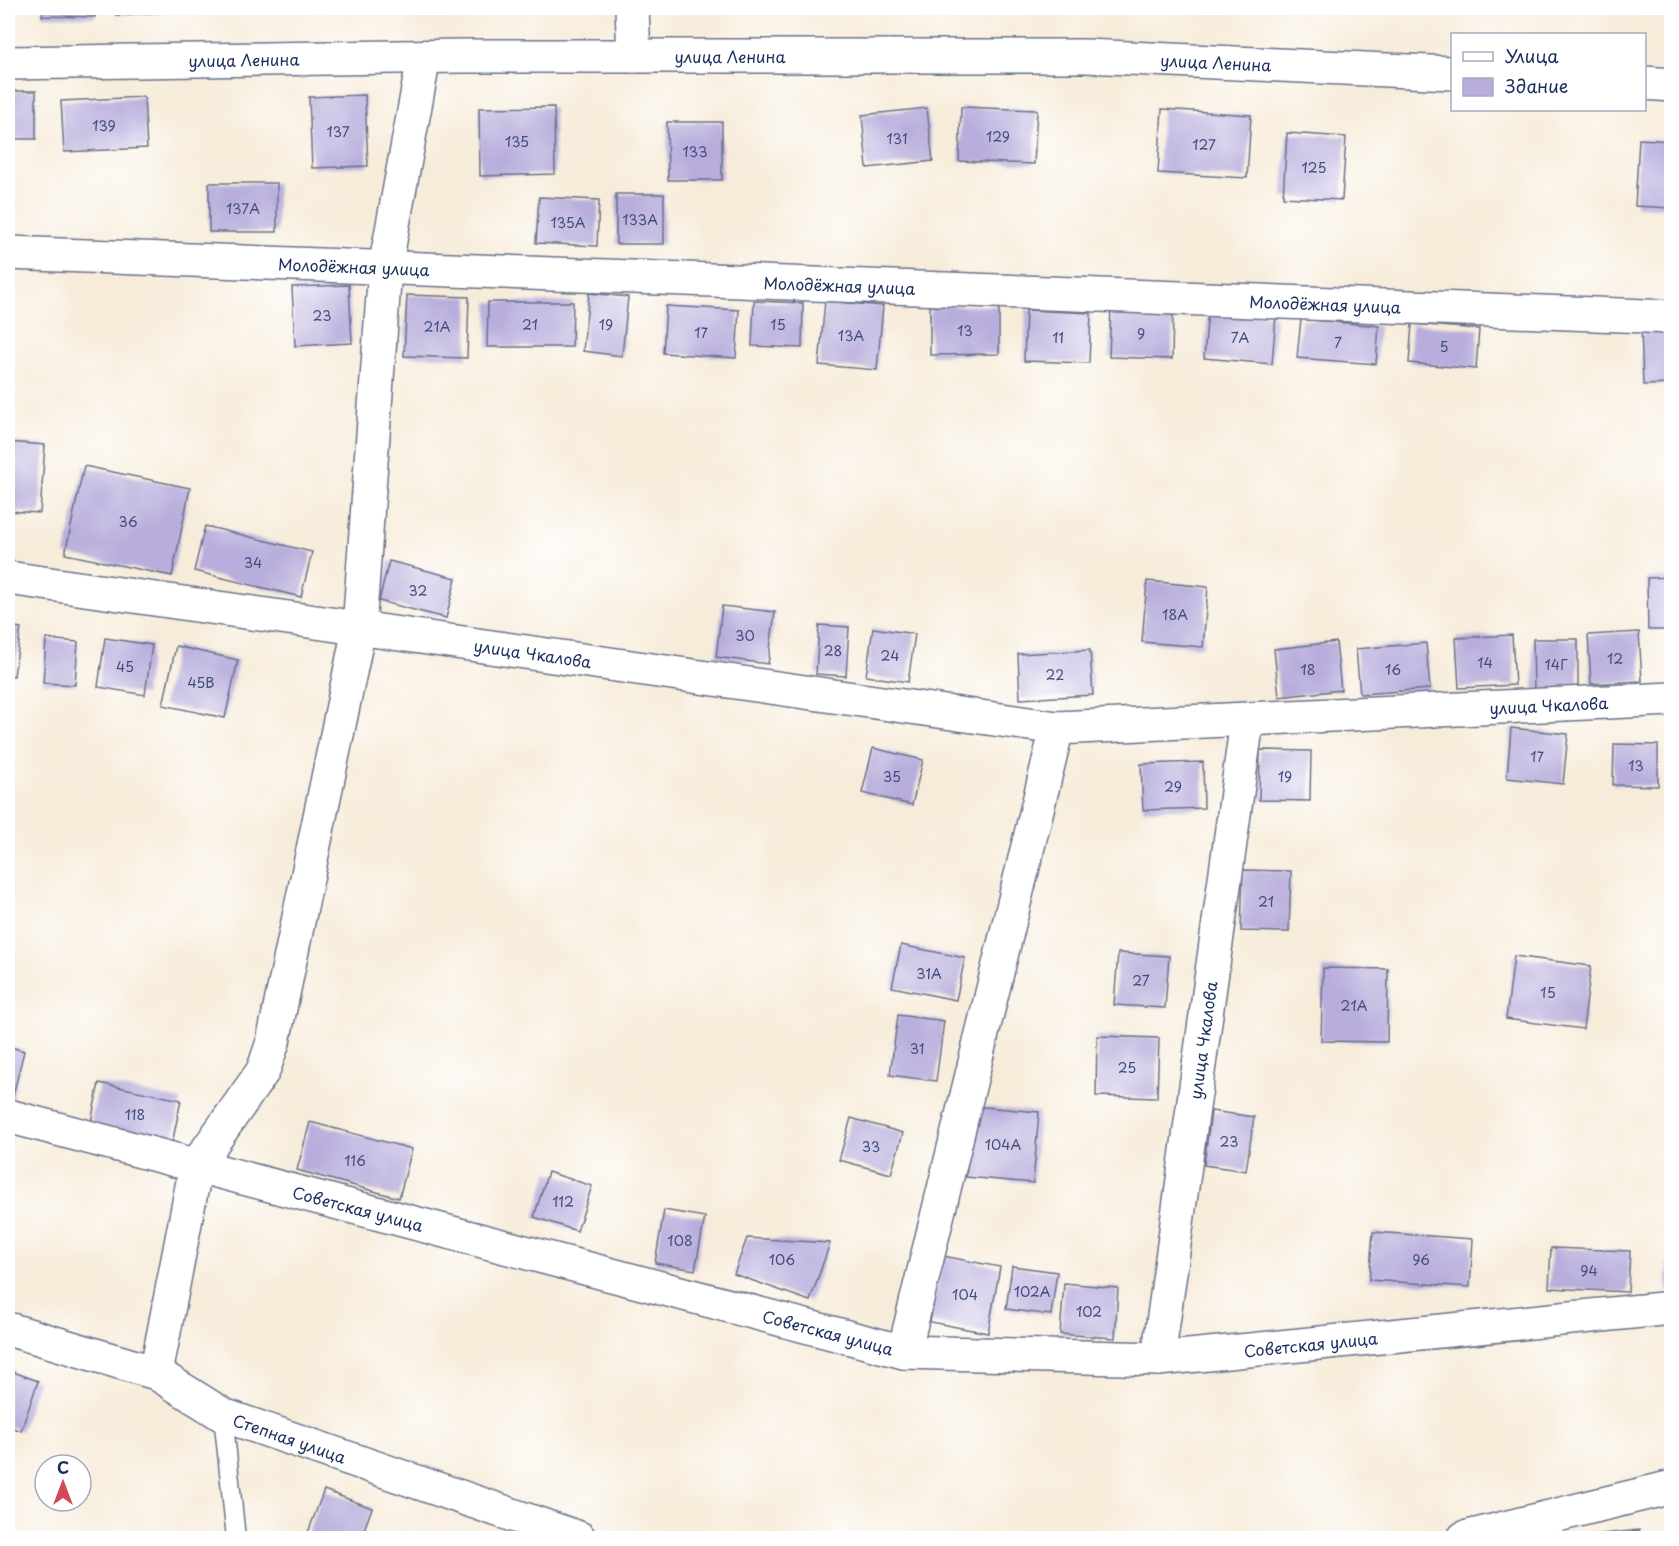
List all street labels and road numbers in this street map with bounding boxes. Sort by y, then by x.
street label: улица Ленина [674,44,786,68]
street label: улица Ленина [188,47,300,72]
street label: улица Ленина [1160,47,1272,77]
street label: Молодёжная улица [277,251,430,281]
street label: Молодёжная улица [763,270,916,300]
street label: Молодёжная улица [1249,289,1401,319]
street label: улица Чкалова [472,633,593,673]
street label: улица Чкалова [1489,690,1609,720]
street label: улица Чкалова [1182,980,1223,1101]
street label: Советская улица [290,1179,426,1237]
street label: Советская улица [760,1303,896,1361]
street label: Советская улица [1243,1325,1379,1362]
street label: Степная улица [230,1407,350,1469]

